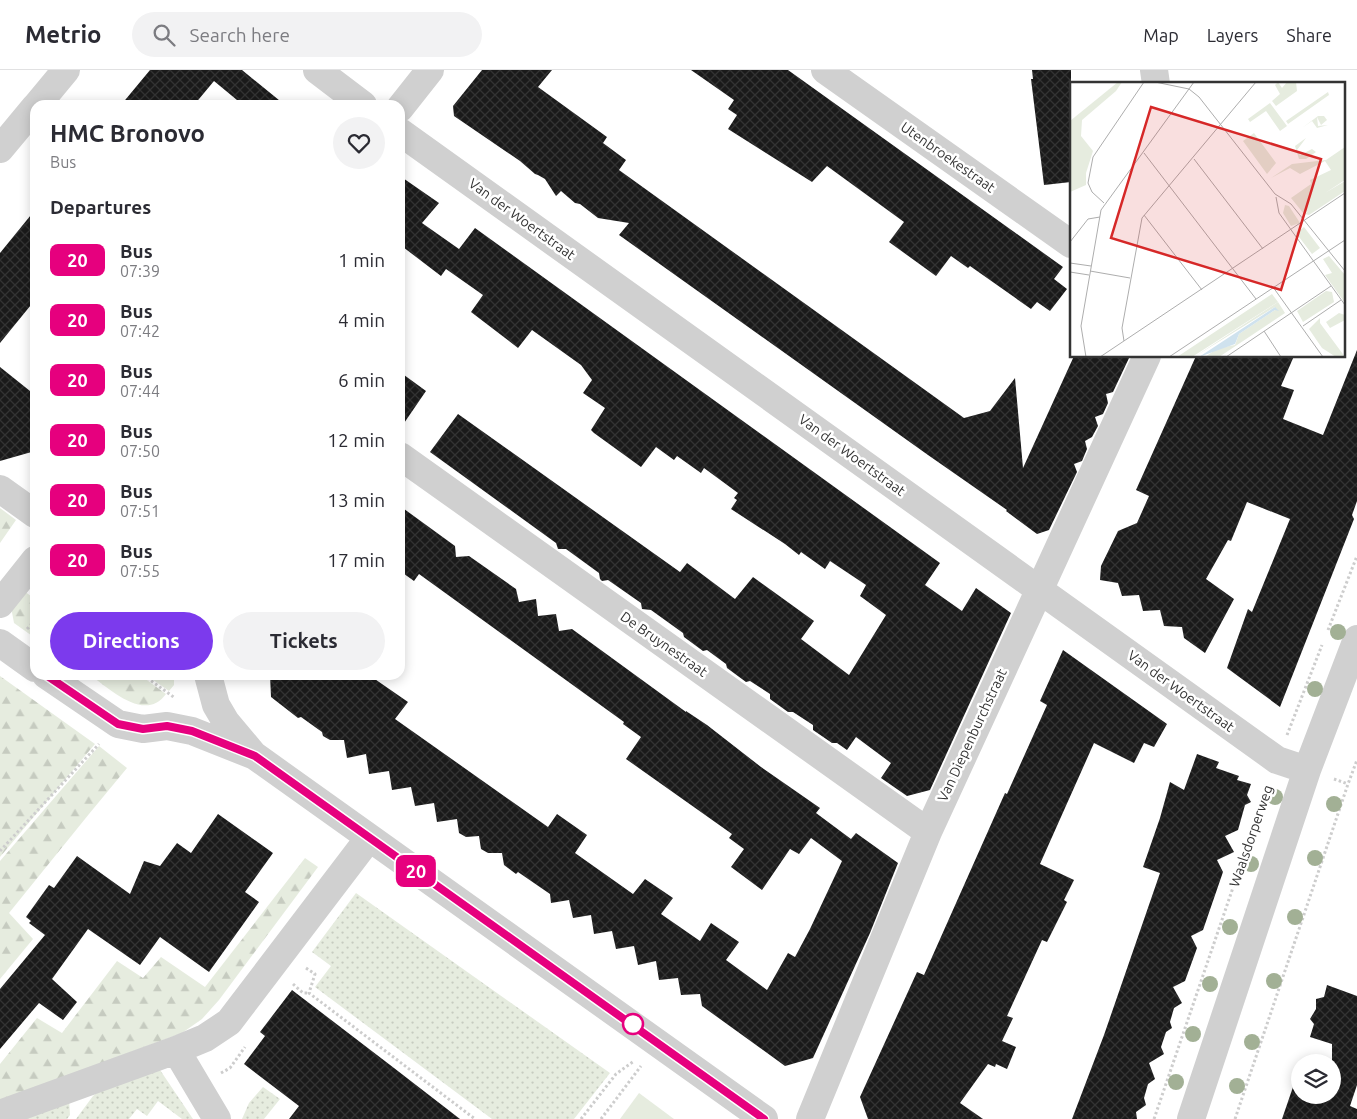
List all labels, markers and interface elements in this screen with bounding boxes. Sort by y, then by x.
search box [132,12,482,57]
text: Metrio [25,21,102,48]
icon: search [150,21,178,49]
text: Search here [190,24,290,46]
text: Map [1143,25,1179,45]
text: Layers [1207,25,1258,45]
text: Share [1286,25,1332,45]
inset map [1070,82,1344,358]
button: heart [333,117,385,169]
street label: Utenbroekestraat [898,118,999,196]
text: HMC Bronovo [50,120,205,147]
text: Bus [50,153,76,171]
street label: Van der Woertstraat [466,175,579,263]
text: Departures [50,196,151,218]
text: Bus [120,240,153,262]
text: 1 min [338,249,385,271]
text: 20 [67,250,88,270]
text: 07:39 [120,262,160,280]
text: Bus [120,300,153,322]
text: 4 min [338,309,385,331]
text: 20 [67,310,88,330]
text: 07:42 [120,322,160,340]
text: Bus [120,360,153,382]
text: 6 min [338,369,385,391]
text: 20 [67,370,88,390]
text: 07:44 [120,382,160,400]
street label: Van der Woertstraat [796,411,909,499]
text: Bus [120,420,153,442]
text: 12 min [327,429,385,451]
text: 20 [67,430,88,450]
text: 07:50 [120,442,160,460]
text: Bus [120,480,153,502]
text: 13 min [327,489,385,511]
text: 20 [67,490,88,510]
text: 07:51 [120,502,160,520]
text: Bus [120,540,153,562]
text: 17 min [327,549,385,571]
text: 20 [67,550,88,570]
text: 07:55 [120,562,160,580]
street label: De Bruynestraat [618,608,711,680]
button: Directions [50,612,213,670]
button: Tickets [223,612,385,670]
street label: Van der Woertstraat [1125,647,1238,735]
street label: Van Diepenburchstraat [934,666,1010,804]
street label: Waalsdorperweg [1226,783,1276,889]
line badge: 20 [394,855,438,887]
text: 20 [406,861,426,881]
unlabelled marker [622,1013,644,1035]
map controls [1291,1054,1341,1104]
button: layers [1291,1054,1341,1104]

